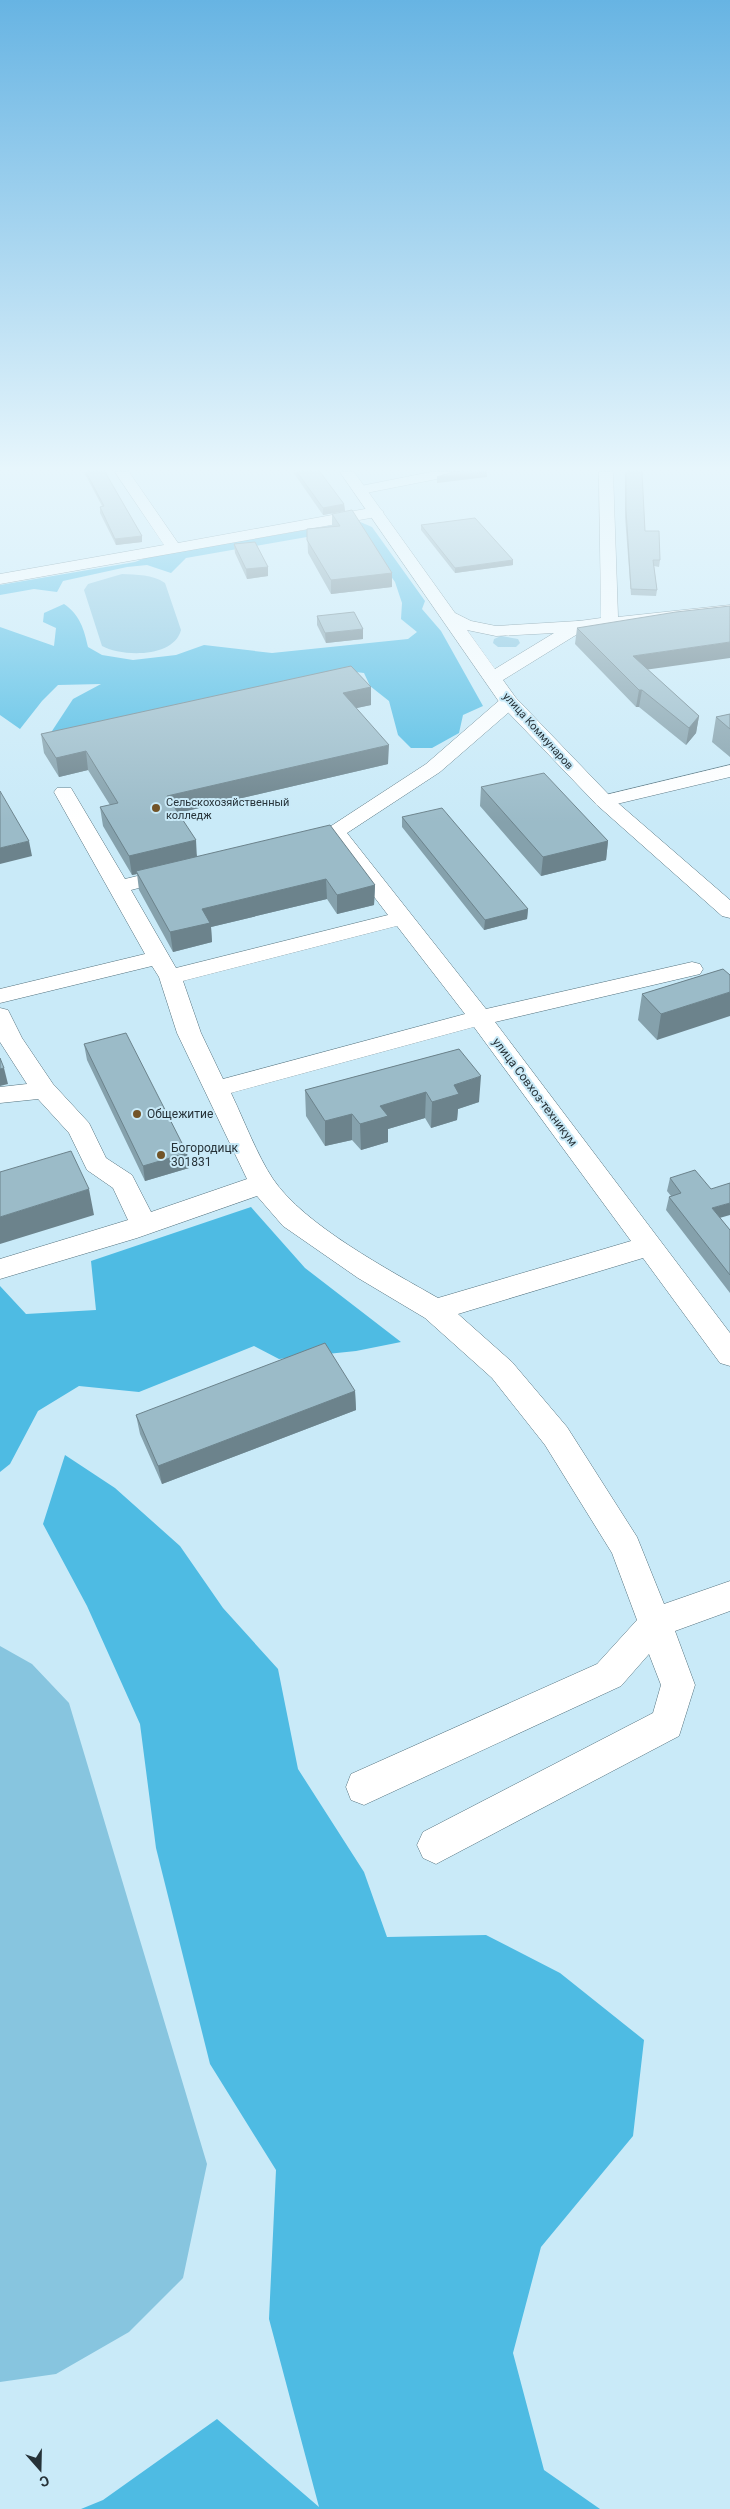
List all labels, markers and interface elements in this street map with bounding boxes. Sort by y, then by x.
street label: улица Коммунаров [500,690,576,772]
place label: Сельскохозяйственный колледж [166,796,289,822]
marker: Сельскохозяйственный колледж [150,802,162,814]
street label: улица Совхоз-техникум [490,1035,580,1149]
place label: Общежитие [147,1107,213,1121]
marker: Общежитие [131,1108,143,1120]
place label: Богородицк 301831 [171,1141,239,1169]
marker: Богородицк 301831 [155,1149,167,1161]
north arrow [15,2444,65,2494]
text: С [37,2472,51,2490]

